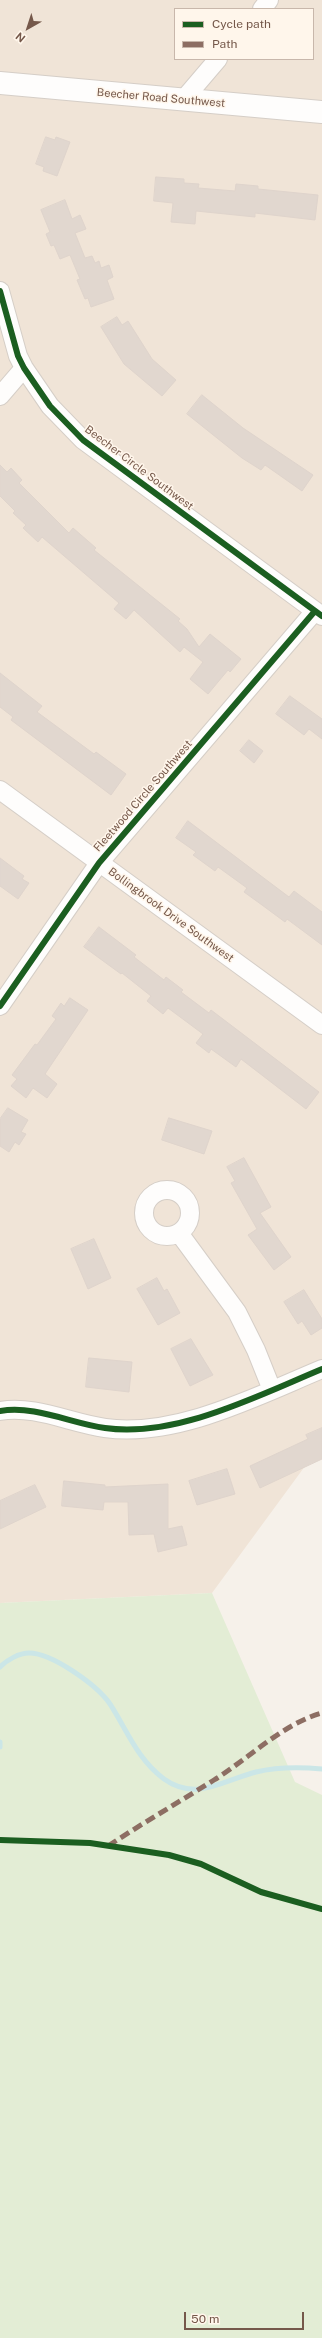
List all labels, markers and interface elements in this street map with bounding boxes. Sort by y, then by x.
north arrow [8,8,48,48]
legend [174,8,314,60]
text: Cycle path [212,17,271,31]
text: N [13,30,28,45]
text: Path [212,37,238,51]
street label: Beecher Road Southwest [96,86,226,110]
street label: Beecher Circle Southwest [82,423,196,513]
street label: Fleetwood Circle Southwest [91,738,195,854]
street label: Bollingbrook Drive Southwest [106,865,236,965]
scale bar [186,2304,306,2330]
text: 50 m [191,2312,219,2326]

